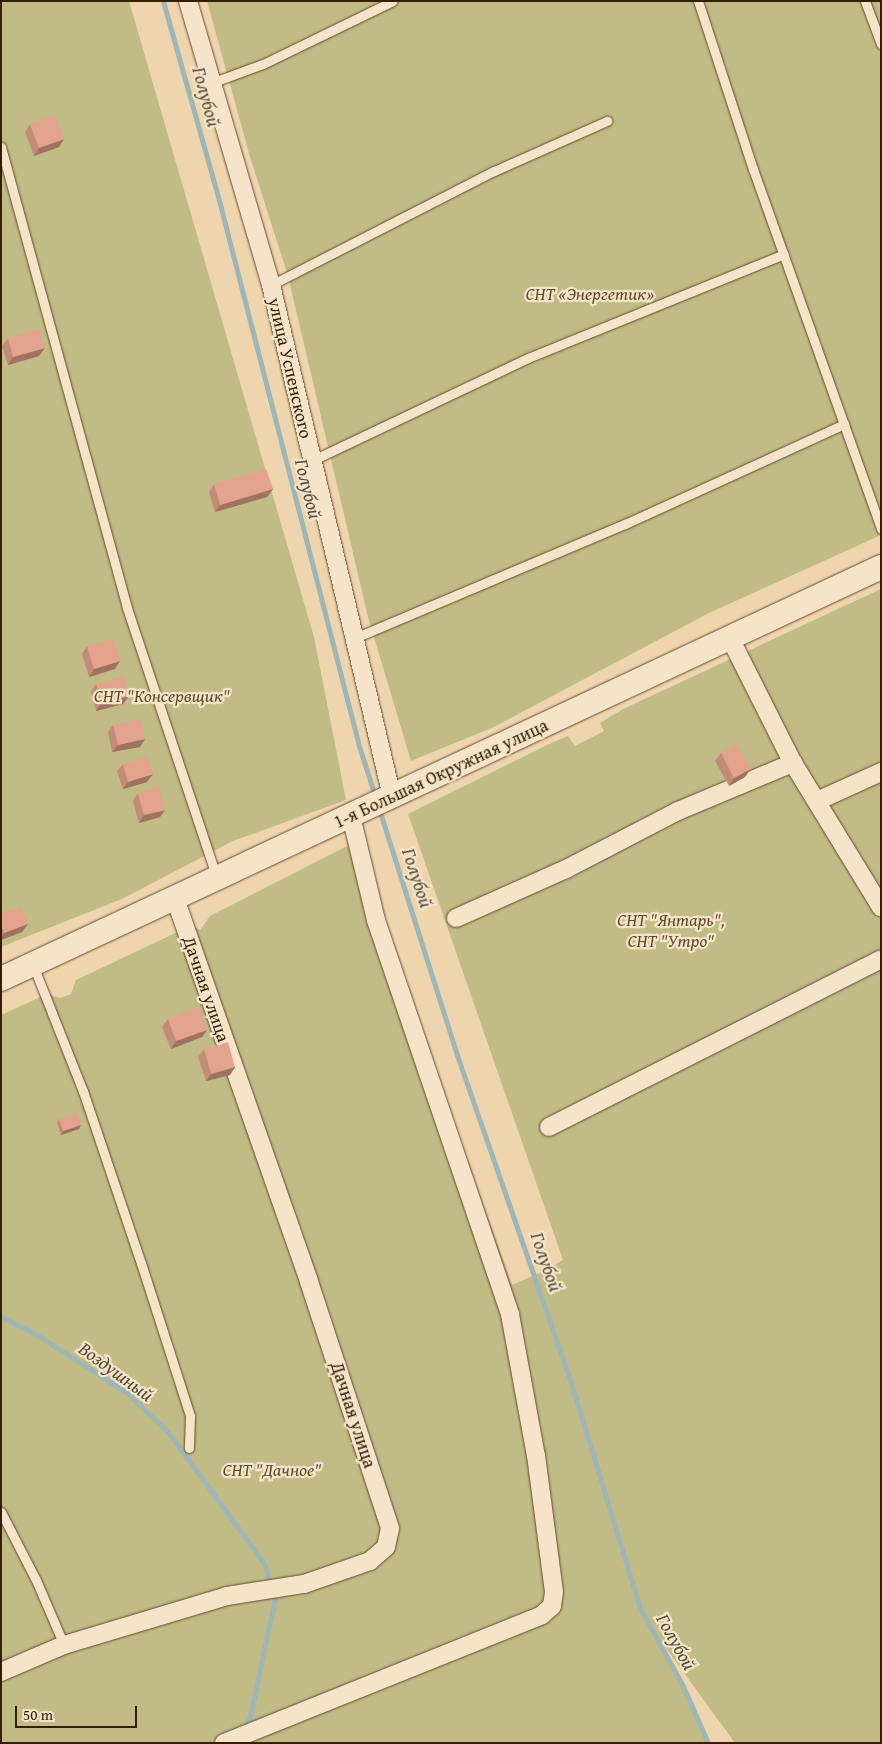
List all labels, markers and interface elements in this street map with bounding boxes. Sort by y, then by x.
water label: Голубой [187,64,225,130]
park label: СНТ «Энергетик» [526,283,654,305]
street label: улица Успенского [263,295,317,441]
water label: Голубой [290,457,326,521]
park label: СНТ "Консервщик" [94,685,230,707]
street label: 1-я Большая Окружная улица [330,715,552,833]
water label: Голубой [397,845,437,911]
park label: СНТ "Янтарь", СНТ "Утро" [617,910,725,952]
street label: Дачная улица [178,933,234,1045]
water label: Голубой [525,1229,567,1295]
water label: Воздушный [74,1337,158,1407]
street label: Дачная улица [326,1359,380,1471]
park label: СНТ "Дачное" [223,1459,321,1481]
water label: Голубой [651,1610,701,1674]
scale bar [18,1696,140,1728]
text: 50 m [23,1704,53,1725]

